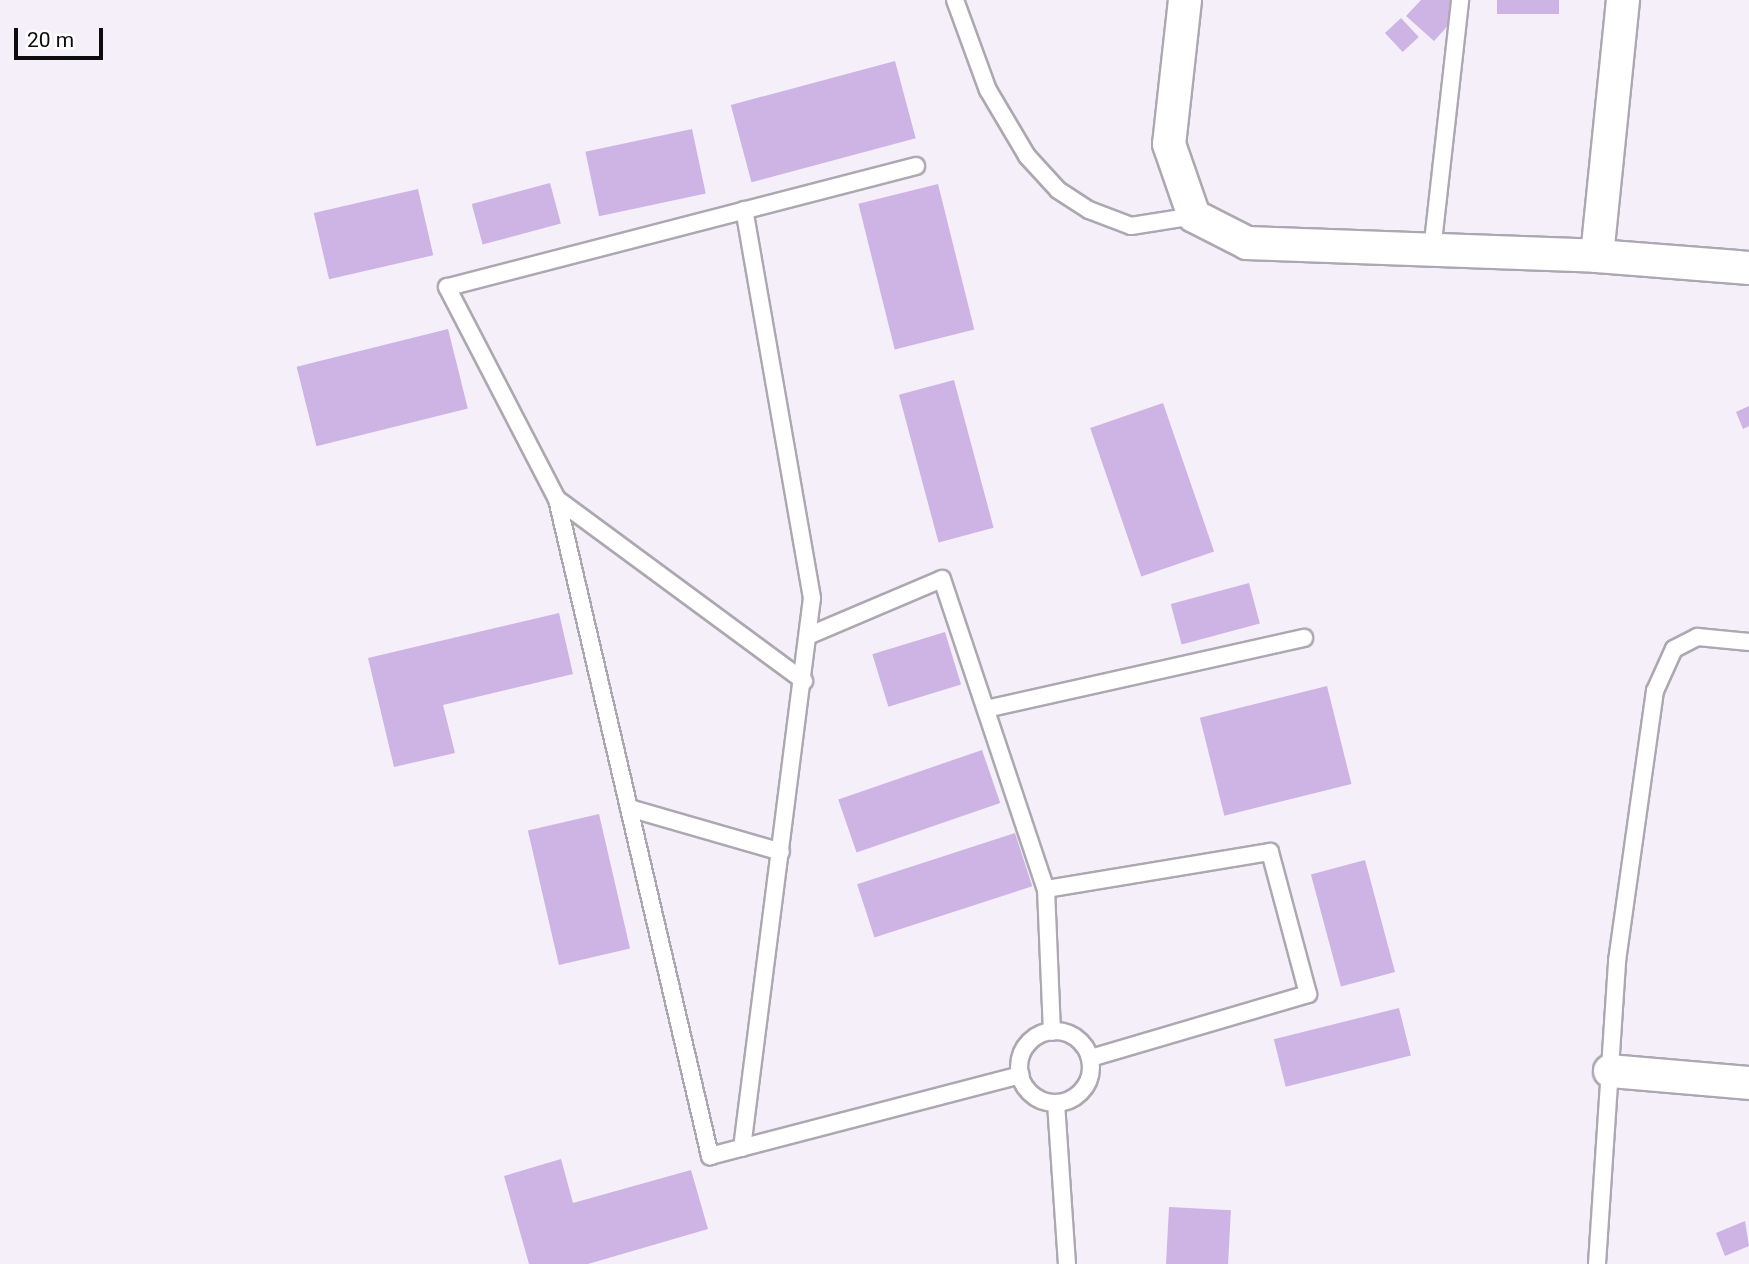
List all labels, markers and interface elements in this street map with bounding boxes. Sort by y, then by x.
scale bar [18,14,107,58]
text: 20 m [27,28,74,52]

